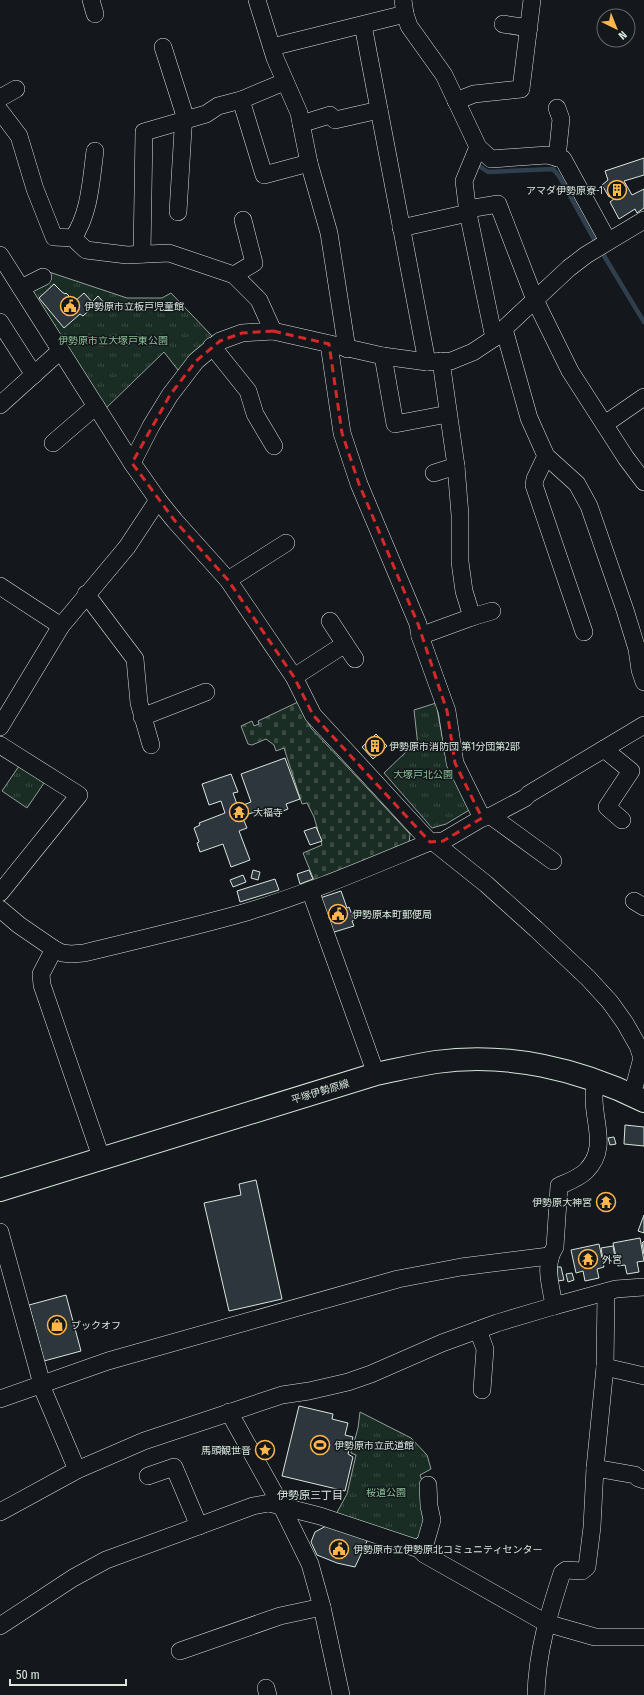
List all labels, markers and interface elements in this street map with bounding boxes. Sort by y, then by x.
north arrow [596,8,636,48]
text: N [616,28,629,42]
building icon: アマダ伊勢原寮-1 [606,179,628,201]
place label: アマダ伊勢原寮-1 [526,185,603,197]
public building icon: 伊勢原市立板戸児童館 [59,295,81,317]
place label: 伊勢原市立板戸児童館 [84,301,184,313]
park label: 伊勢原市立大塚戸東公園 [58,335,168,347]
building icon: 伊勢原市消防団 第1分団第2部 [364,735,386,757]
place label: 伊勢原市消防団 第1分団第2部 [389,741,520,753]
park label: 大塚戸北公園 [393,769,453,781]
temple icon: 大福寺 [228,801,250,823]
place label: 大福寺 [253,807,283,819]
public building icon: 伊勢原本町郵便局 [327,903,349,925]
place label: 伊勢原本町郵便局 [352,909,432,921]
street label: 平塚伊勢原線 [290,1077,351,1106]
temple icon: 伊勢原大神宮 [595,1191,617,1213]
place label: 伊勢原大神宮 [532,1197,592,1209]
temple icon: 外宮 [577,1248,599,1270]
place label: 外宮 [602,1254,622,1266]
shop icon: ブックオフ [46,1314,68,1336]
place label: ブックオフ [71,1320,121,1332]
sports icon: 伊勢原市立武道館 [309,1434,331,1456]
place icon: 馬頭観世音 [254,1439,276,1461]
place label: 伊勢原市立武道館 [334,1440,414,1452]
place label: 馬頭観世音 [201,1445,251,1457]
park label: 桜道公園 [366,1487,406,1499]
district label: 伊勢原三丁目 [277,1489,343,1502]
public building icon: 伊勢原市立伊勢原北コミュニティセンター [328,1538,350,1560]
place label: 伊勢原市立伊勢原北コミュニティセンター [353,1544,542,1556]
scale bar [10,1661,126,1687]
text: 50 m [16,1668,40,1682]

